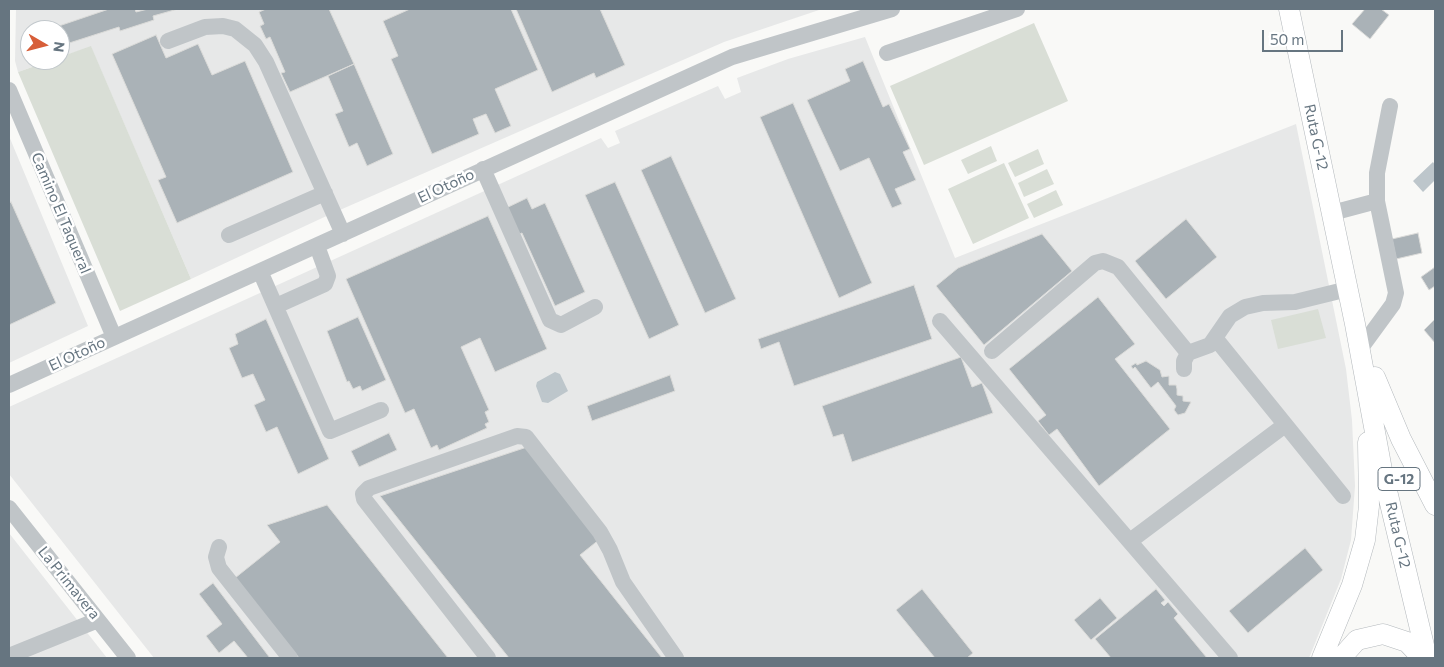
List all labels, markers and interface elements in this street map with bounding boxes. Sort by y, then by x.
north arrow [20,20,70,70]
scale bar [1264,20,1345,52]
text: 50 m [1270,30,1304,48]
text: N [50,41,69,53]
street label: Ruta G-12 [1300,102,1332,172]
street label: Camino El Taqueral [27,150,95,276]
street label: El Otoño [415,165,477,207]
street label: El Otoño [46,333,108,375]
road number: G-12 [1378,468,1420,490]
street label: Ruta G-12 [1382,500,1414,570]
street label: La Primavera [34,543,104,623]

